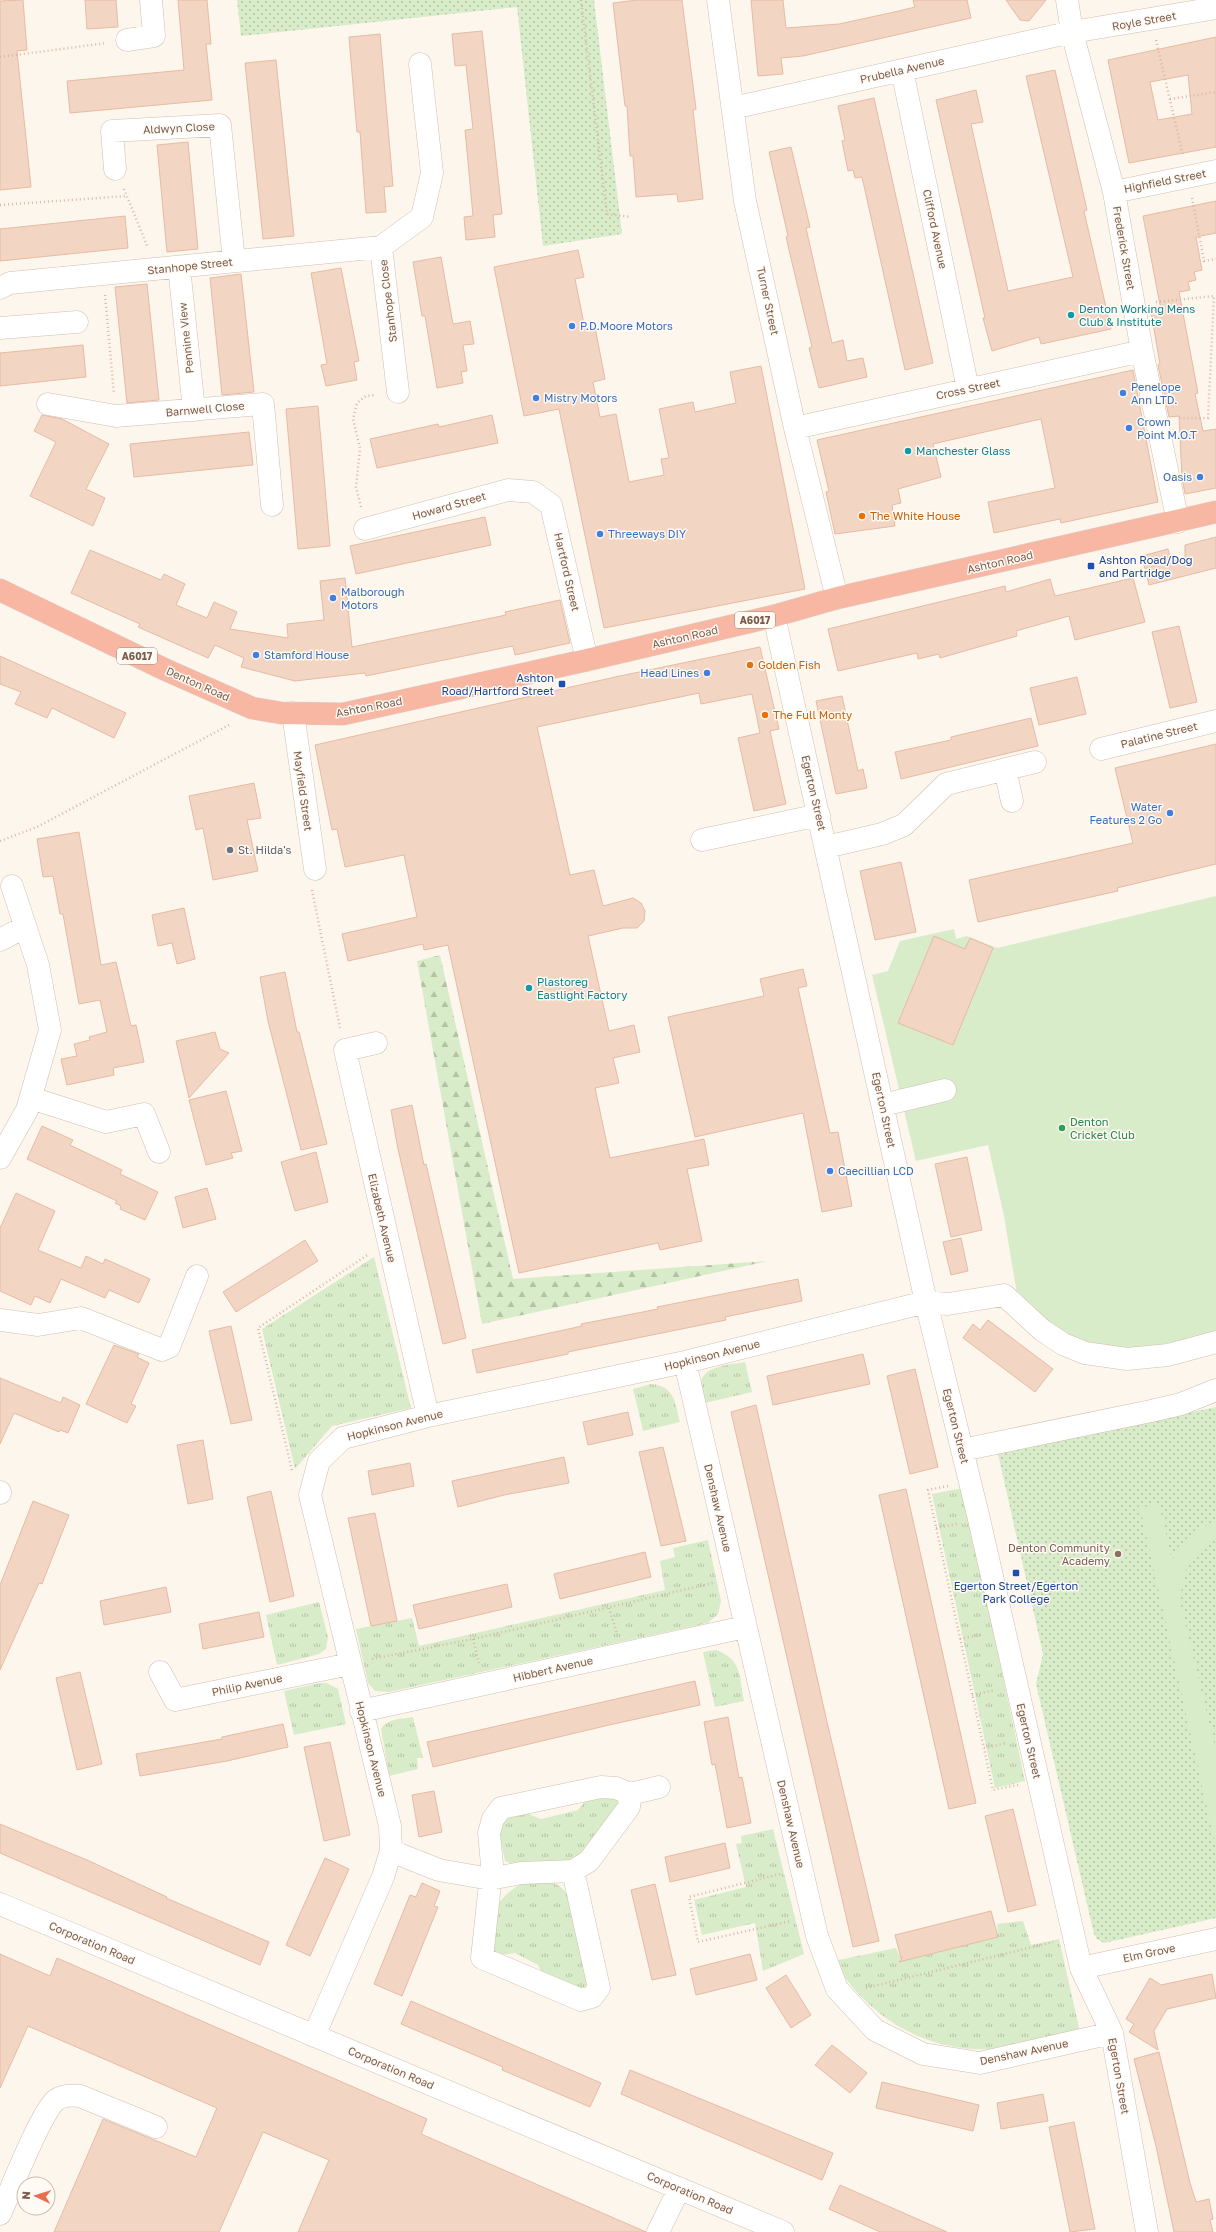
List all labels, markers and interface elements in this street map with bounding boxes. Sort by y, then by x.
street label: Royle Street [1111,8,1177,33]
street label: Prubella Avenue [858,53,945,86]
street label: Aldwyn Close [143,119,215,136]
street label: Highfield Street [1123,166,1207,195]
street label: Clifford Avenue [921,188,950,270]
street label: Frederick Street [1111,205,1138,291]
street label: Stanhope Street [146,255,233,276]
street label: Stanhope Close [376,259,399,343]
street label: Turner Street [755,266,782,336]
street label: Pennine View [175,302,196,374]
place label: Denton Working Mens Club & Institute [1079,302,1195,328]
marker: Denton Working Mens Club & Institute [1066,310,1076,320]
place label: P.D.Moore Motors [580,319,673,332]
marker: P.D.Moore Motors [567,321,577,331]
street label: Cross Street [935,375,1001,402]
place label: Penelope Ann LTD. [1131,380,1181,406]
marker: Penelope Ann LTD. [1118,388,1128,398]
place label: Mistry Motors [544,391,618,404]
marker: Mistry Motors [531,393,541,403]
street label: Barnwell Close [165,399,245,418]
place label: Crown Point M.O.T [1137,415,1197,441]
marker: Crown Point M.O.T [1124,423,1134,433]
place label: Manchester Glass [916,444,1011,457]
marker: Manchester Glass [903,446,913,456]
place label: Oasis [1163,470,1192,483]
marker: Oasis [1195,472,1205,482]
street label: Howard Street [411,489,487,522]
place label: The White House [870,509,960,522]
marker: The White House [857,511,867,521]
place label: Threeways DIY [608,527,686,540]
marker: Threeways DIY [595,529,605,539]
street label: Hartford Street [552,531,583,612]
street label: Ashton Road [966,548,1034,575]
place label: Ashton Road/Dog and Partridge [1099,553,1193,579]
marker: Ashton Road/Dog and Partridge [1086,561,1096,571]
place label: Malborough Motors [341,585,405,611]
marker: Malborough Motors [328,593,338,603]
road number: A6017 [735,612,775,628]
street label: Ashton Road [651,623,719,650]
road number: A6017 [117,648,157,664]
place label: Stamford House [264,648,349,661]
marker: Stamford House [251,650,261,660]
place label: Golden Fish [758,658,821,671]
marker: Golden Fish [745,660,755,670]
street label: Denton Road [164,664,232,703]
place label: Head Lines [640,666,699,679]
marker: Head Lines [702,668,712,678]
place label: Ashton Road/Hartford Street [442,671,554,697]
marker: Ashton Road/Hartford Street [557,679,567,689]
street label: Ashton Road [335,694,403,719]
place label: The Full Monty [773,708,852,721]
marker: The Full Monty [760,710,770,720]
street label: Palatine Street [1119,719,1199,750]
street label: Mayfield Street [291,750,316,832]
street label: Egerton Street [799,754,830,832]
place label: Water Features 2 Go [1089,800,1163,826]
marker: Water Features 2 Go [1165,808,1175,818]
place label: St. Hilda's [238,843,292,856]
marker: St. Hilda's [225,845,235,855]
place label: Plastoreg Eastlight Factory [537,975,627,1001]
marker: Plastoreg Eastlight Factory [524,983,534,993]
street label: Egerton Street [870,1071,899,1149]
place label: Denton Cricket Club [1070,1115,1135,1141]
marker: Denton Cricket Club [1057,1123,1067,1133]
place label: Caecillian LCD [838,1164,914,1177]
marker: Caecillian LCD [825,1166,835,1176]
street label: Elizabeth Avenue [366,1172,399,1264]
street label: Hopkinson Avenue [663,1336,761,1373]
street label: Egerton Street [941,1387,972,1465]
street label: Hopkinson Avenue [346,1406,444,1443]
street label: Denshaw Avenue [702,1463,735,1553]
place label: Denton Community Academy [1008,1541,1110,1567]
marker: Denton Community Academy [1113,1549,1123,1559]
marker: Egerton Street/Egerton Park College [1011,1568,1021,1578]
place label: Egerton Street/Egerton Park College [954,1579,1078,1605]
street label: Hibbert Avenue [512,1653,594,1684]
street label: Philip Avenue [210,1671,283,1698]
street label: Hopkinson Avenue [353,1700,390,1798]
street label: Egerton Street [1014,1702,1045,1780]
street label: Denshaw Avenue [775,1779,808,1869]
street label: Corporation Road [47,1918,137,1967]
street label: Elm Grove [1121,1941,1176,1964]
street label: Denshaw Avenue [979,2036,1069,2067]
street label: Egerton Street [1106,2037,1133,2115]
street label: Corporation Road [346,2043,436,2092]
street label: Corporation Road [645,2168,735,2217]
north arrow [16,2176,56,2216]
text: N [19,2191,32,2200]

